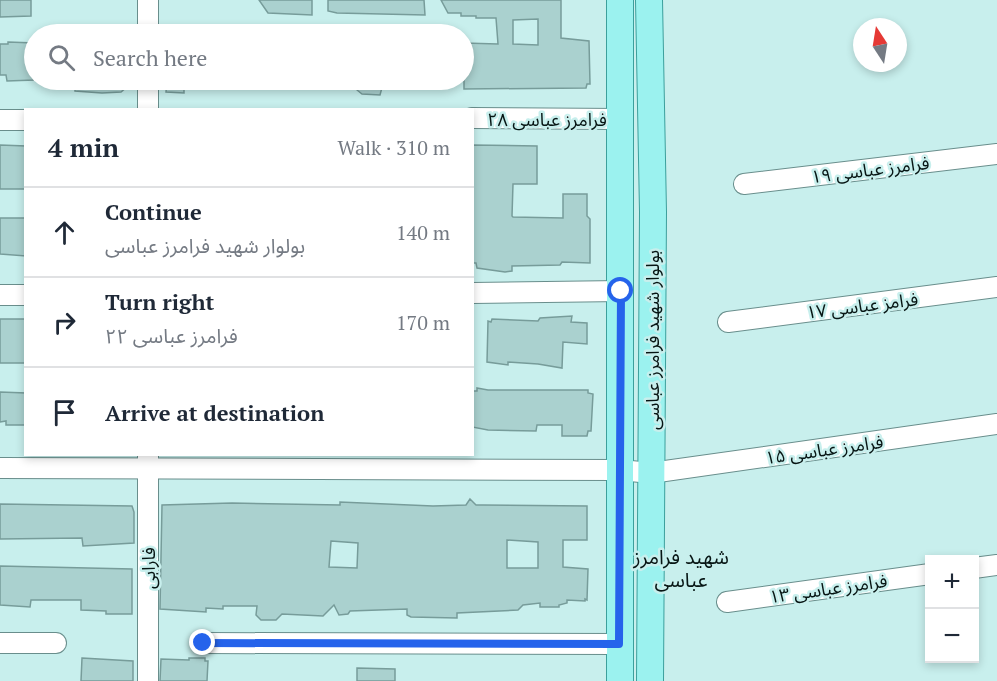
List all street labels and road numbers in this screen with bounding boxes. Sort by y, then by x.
street label: فرامرز عباسی ۲۸ [487,107,607,131]
street label: فرامرز عباسی ۱۹ [809,150,931,188]
street label: بولوار شهید فرامرز عباسی [640,250,664,430]
street label: فرامز عباسی ۱۷ [805,286,919,324]
street label: فرامرز عباسی ۱۵ [763,429,885,469]
street label: فارابی [136,547,160,589]
street label: فرامرز عباسی ۱۳ [767,568,889,608]

